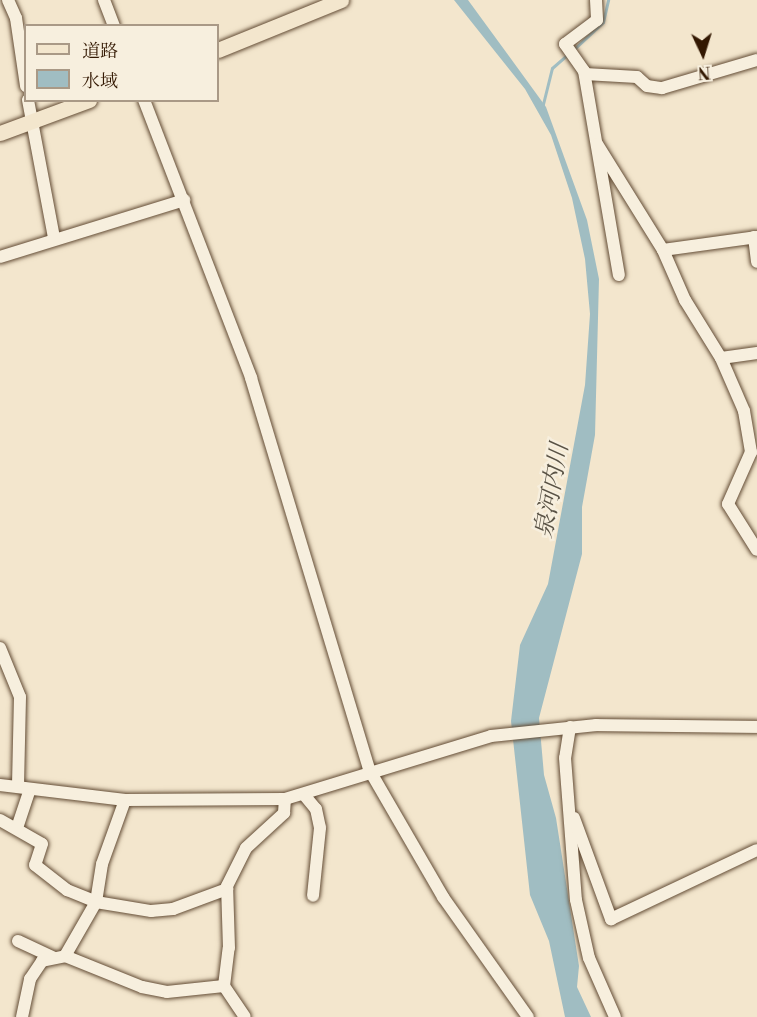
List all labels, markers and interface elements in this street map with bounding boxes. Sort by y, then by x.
legend [24,24,219,102]
north arrow [673,24,733,84]
text: 道路 [82,40,118,63]
text: N [697,62,711,82]
text: 水域 [82,70,118,93]
water label: 泉河内川 [530,441,576,541]

